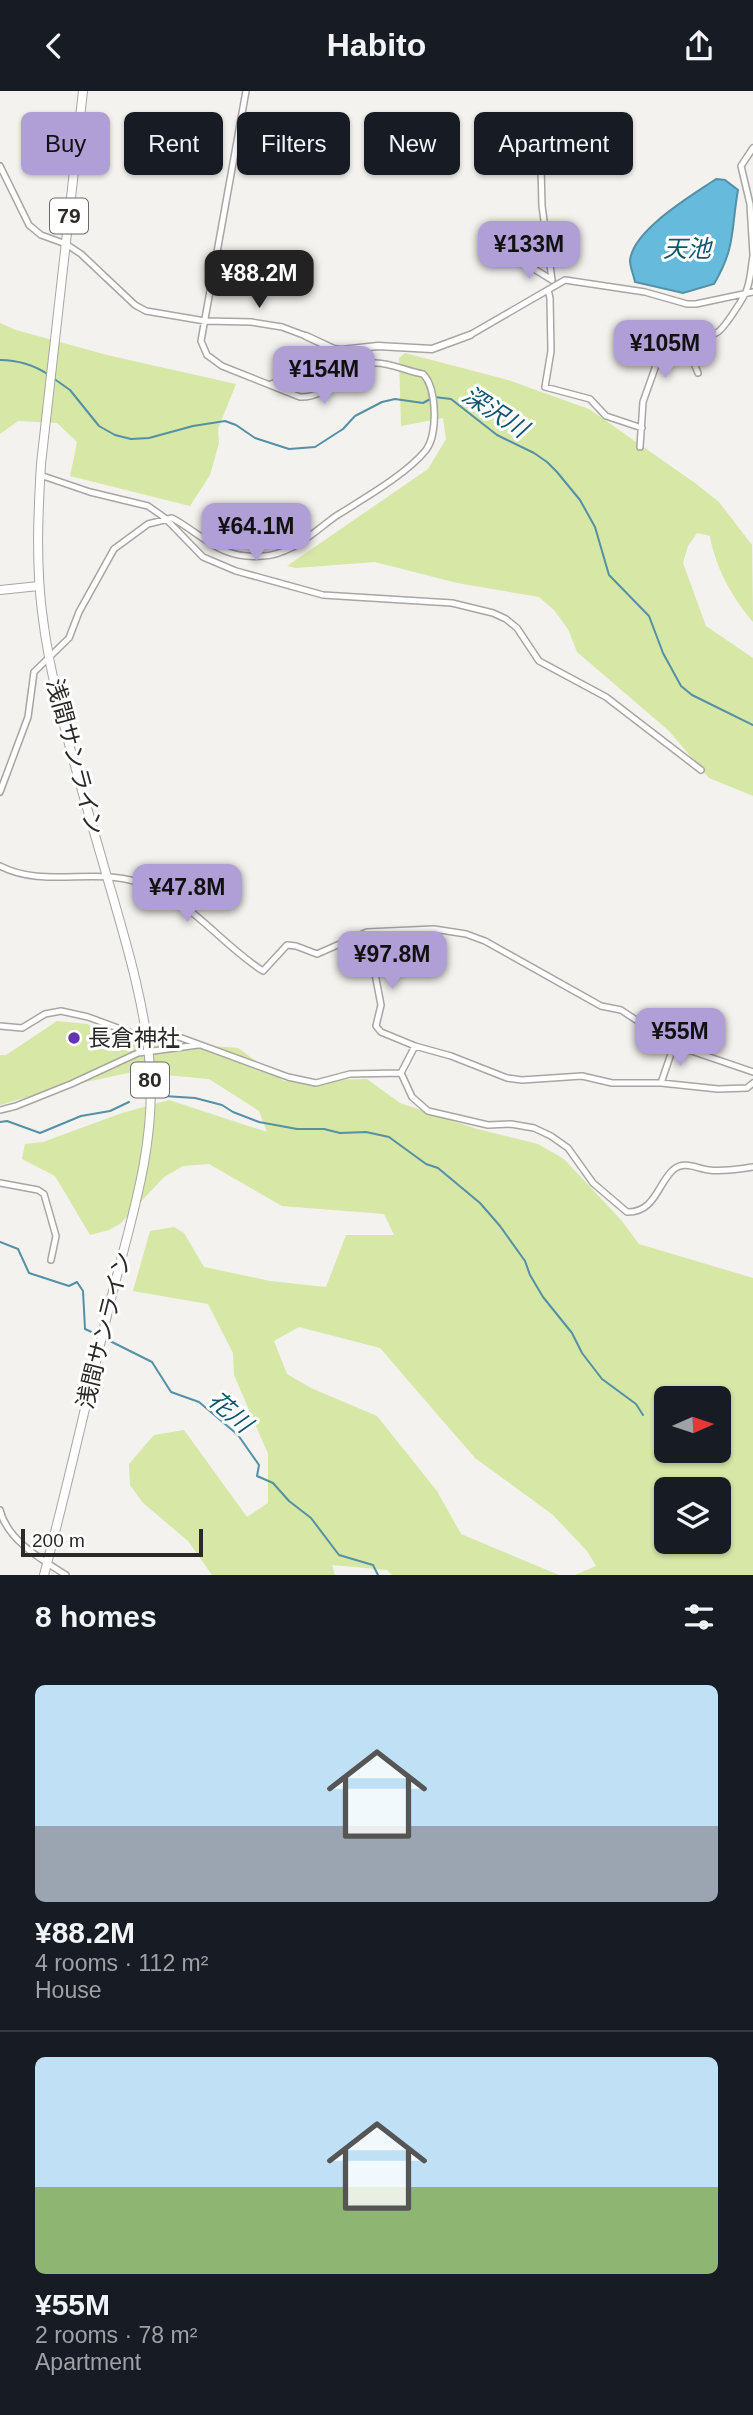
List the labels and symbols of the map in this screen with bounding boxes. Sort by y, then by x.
road number: 79 [50,199,88,233]
pin: ¥133M [480,221,578,281]
water label: 天池 [663,235,713,262]
pin: ¥88.2M [202,251,316,310]
pin: ¥105M [616,321,714,380]
pin: ¥154M [275,347,373,406]
water label: 深沢川 [458,381,535,444]
pin: ¥64.1M [199,503,313,563]
street label: 浅間サンライン [42,676,108,838]
pin: ¥47.8M [130,865,244,924]
pin: ¥97.8M [335,932,449,991]
pin: ¥55M [639,1009,721,1068]
place label: 長倉神社 [88,1025,180,1051]
marker: 長倉神社 [66,1030,82,1046]
road number: 80 [131,1063,169,1097]
street label: 浅間サンライン [72,1249,136,1411]
water label: 花川 [203,1386,260,1440]
north arrow [654,1386,732,1463]
scale bar [21,1526,203,1558]

